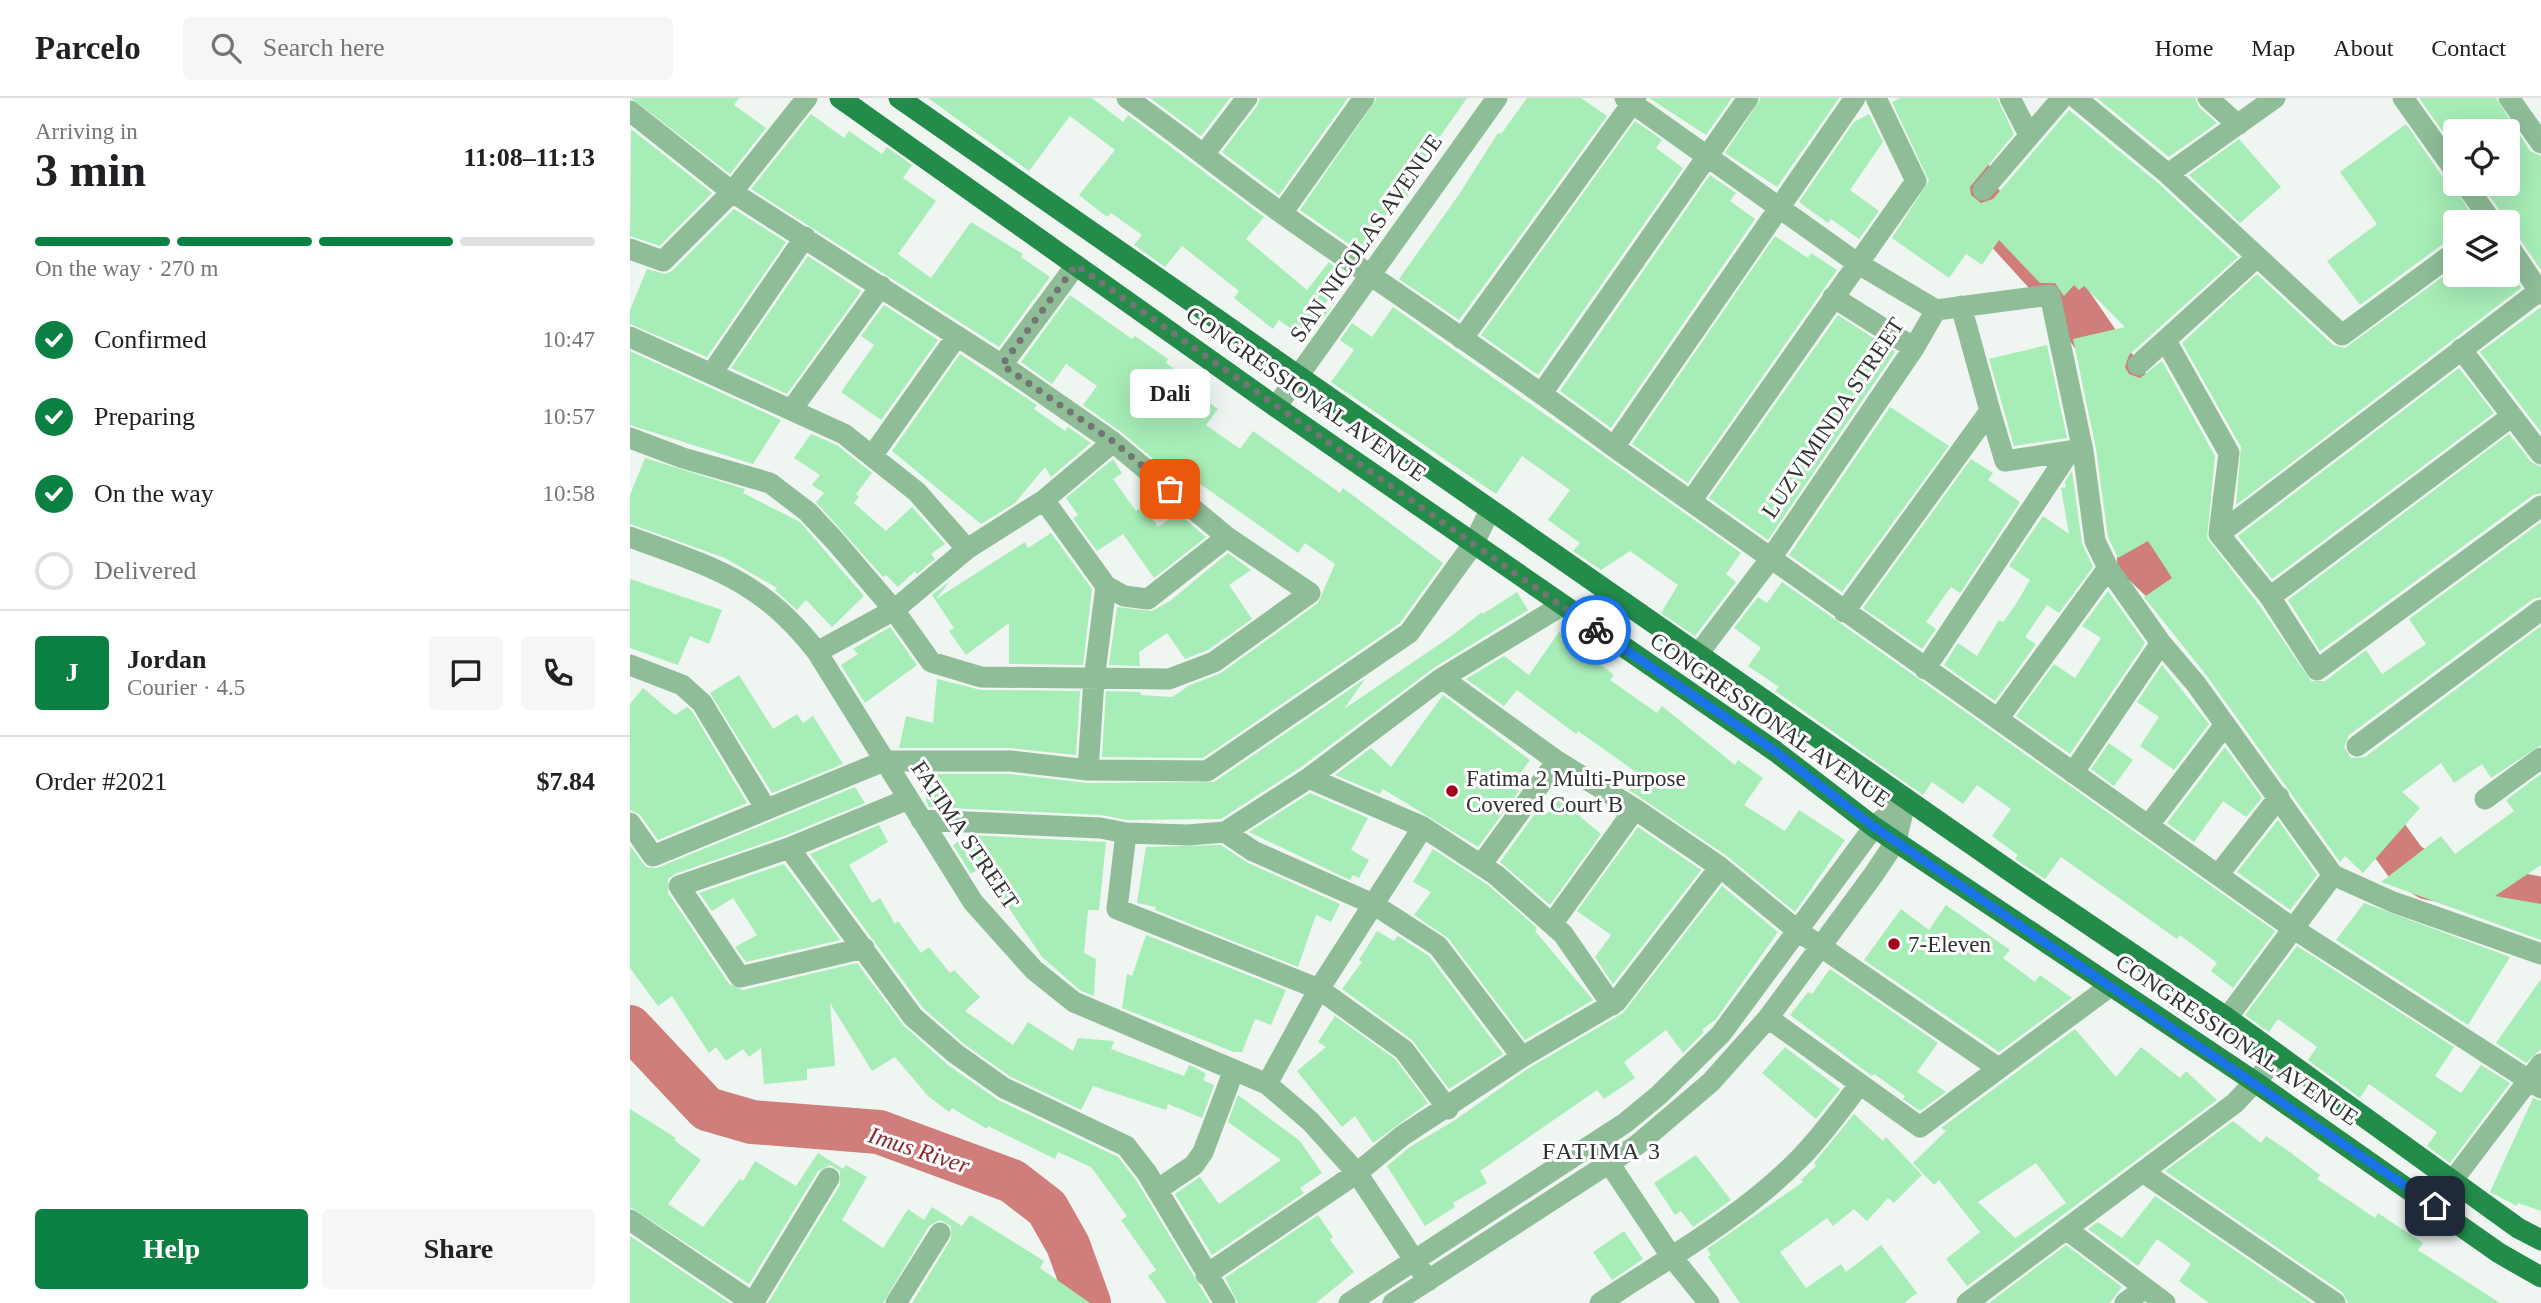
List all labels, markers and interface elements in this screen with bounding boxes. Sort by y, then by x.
search box [183,17,673,80]
icon: search [207,29,245,67]
text: Parcelo [35,30,141,66]
text: Search here [263,33,385,62]
text: Home [2155,35,2213,61]
text: Map [2251,35,2295,61]
text: About [2333,35,2393,61]
text: Contact [2431,35,2506,61]
text: Arriving in [35,119,138,144]
map controls [2443,119,2520,287]
button: locate [2443,119,2520,196]
street label: SAN NICOLAS AVENUE [1285,129,1447,347]
text: 11:08–11:13 [464,143,595,172]
text: 3 min [35,145,146,196]
button: layers [2443,210,2520,287]
text: On the way · 270 m [35,256,218,281]
street label: CONGRESSIONAL AVENUE [1181,301,1431,487]
street label: LUZVIMINDA STREET [1757,313,1909,523]
icon: check [35,321,73,359]
text: Confirmed [94,325,207,354]
text: 10:47 [543,327,595,352]
callout: Dali [1130,370,1210,419]
text: Dali [1150,381,1190,406]
icon: check [35,398,73,436]
text: Preparing [94,402,195,431]
text: 10:57 [543,404,595,429]
pin [1140,459,1200,519]
icon: bag [1151,470,1189,508]
icon: check [35,475,73,513]
text: On the way [94,479,214,508]
text: 10:58 [543,481,595,506]
text: Delivered [94,556,197,585]
courier [1561,595,1631,665]
icon: bike [1577,611,1615,649]
street label: CONGRESSIONAL AVENUE [1645,627,1895,813]
button: chat [429,636,503,710]
button: phone [521,636,595,710]
text: Jordan [127,645,206,674]
text: J [66,658,79,687]
text: Courier · 4.5 [127,675,245,700]
street label: FATIMA STREET [906,756,1024,914]
place label: Fatima 2 Multi-Purpose Covered Court B [1466,766,1686,817]
text: Order #2021 [35,767,167,796]
text: $7.84 [537,767,595,796]
marker: Fatima 2 Multi-Purpose Covered Court B [1444,783,1460,799]
place label: 7-Eleven [1908,932,1992,957]
marker: 7-Eleven [1886,936,1902,952]
street label: CONGRESSIONAL AVENUE [2111,949,2363,1131]
water label: Imus River [864,1121,973,1179]
district label: FATIMA 3 [1542,1138,1662,1164]
pin [2405,1176,2465,1236]
icon: home [2416,1187,2454,1225]
button: Help [35,1209,308,1289]
button: Share [322,1209,595,1289]

